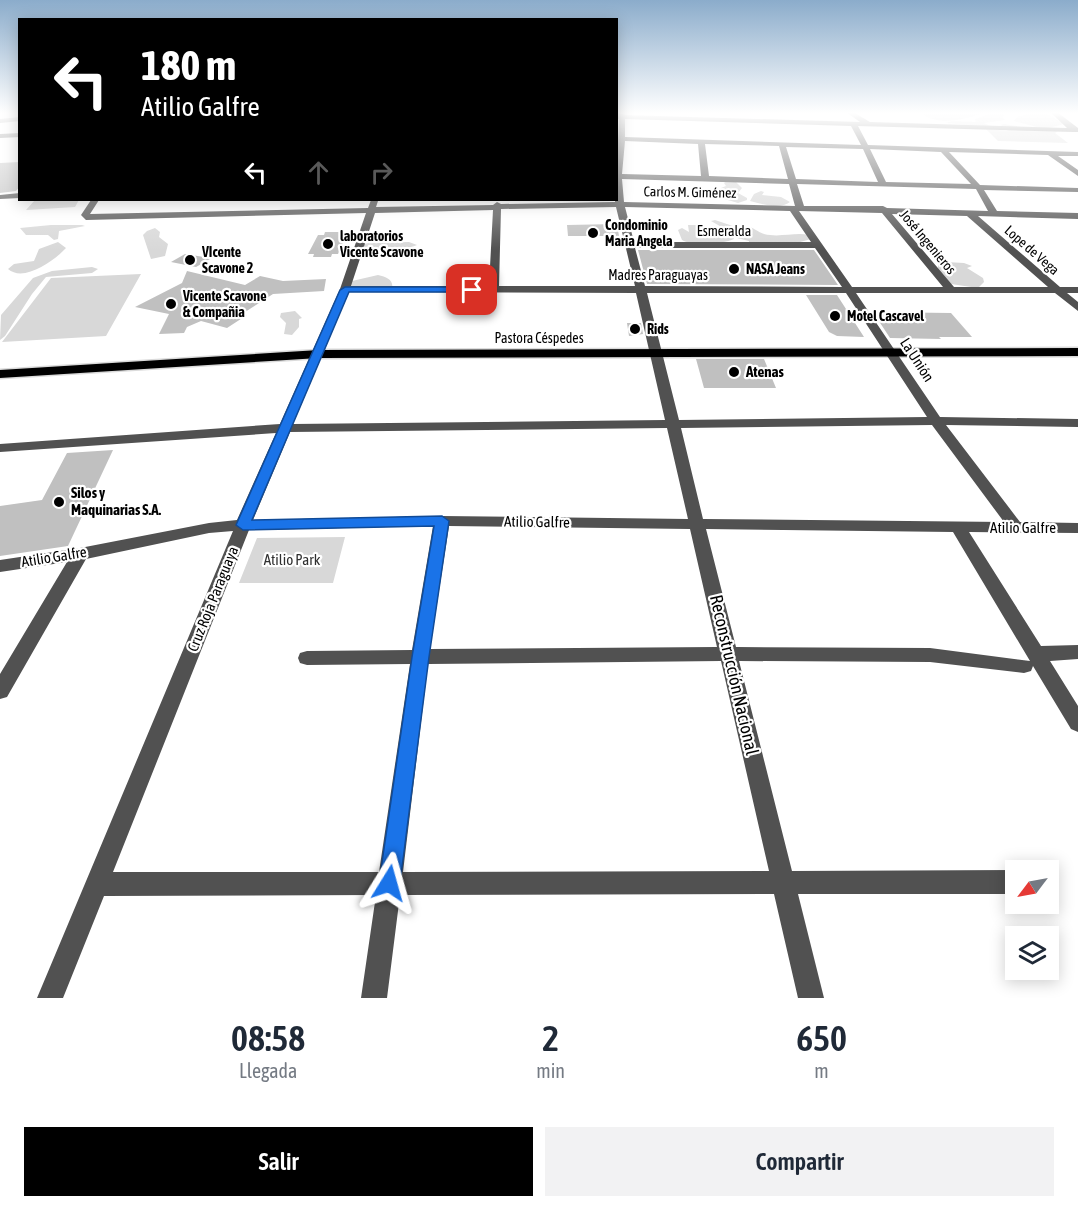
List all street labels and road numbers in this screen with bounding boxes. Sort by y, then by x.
street label: Carlos M. Giménez [643,183,737,201]
street label: José Ingenieros [897,207,959,277]
street label: Lope de Vega [1002,222,1062,278]
street label: Esmeralda [697,223,751,239]
street label: Madres Paraguayas [608,267,708,283]
street label: Pastora Céspedes [494,330,584,346]
street label: La Unión [897,335,938,385]
street label: Atilio Galfre [504,512,570,531]
street label: Atilio Galfre [990,519,1056,536]
street label: Atilio Galfre [20,543,88,570]
street label: Cruz Roja Paraguaya [184,544,241,654]
street label: Reconstrucción Nacional [706,593,763,757]

